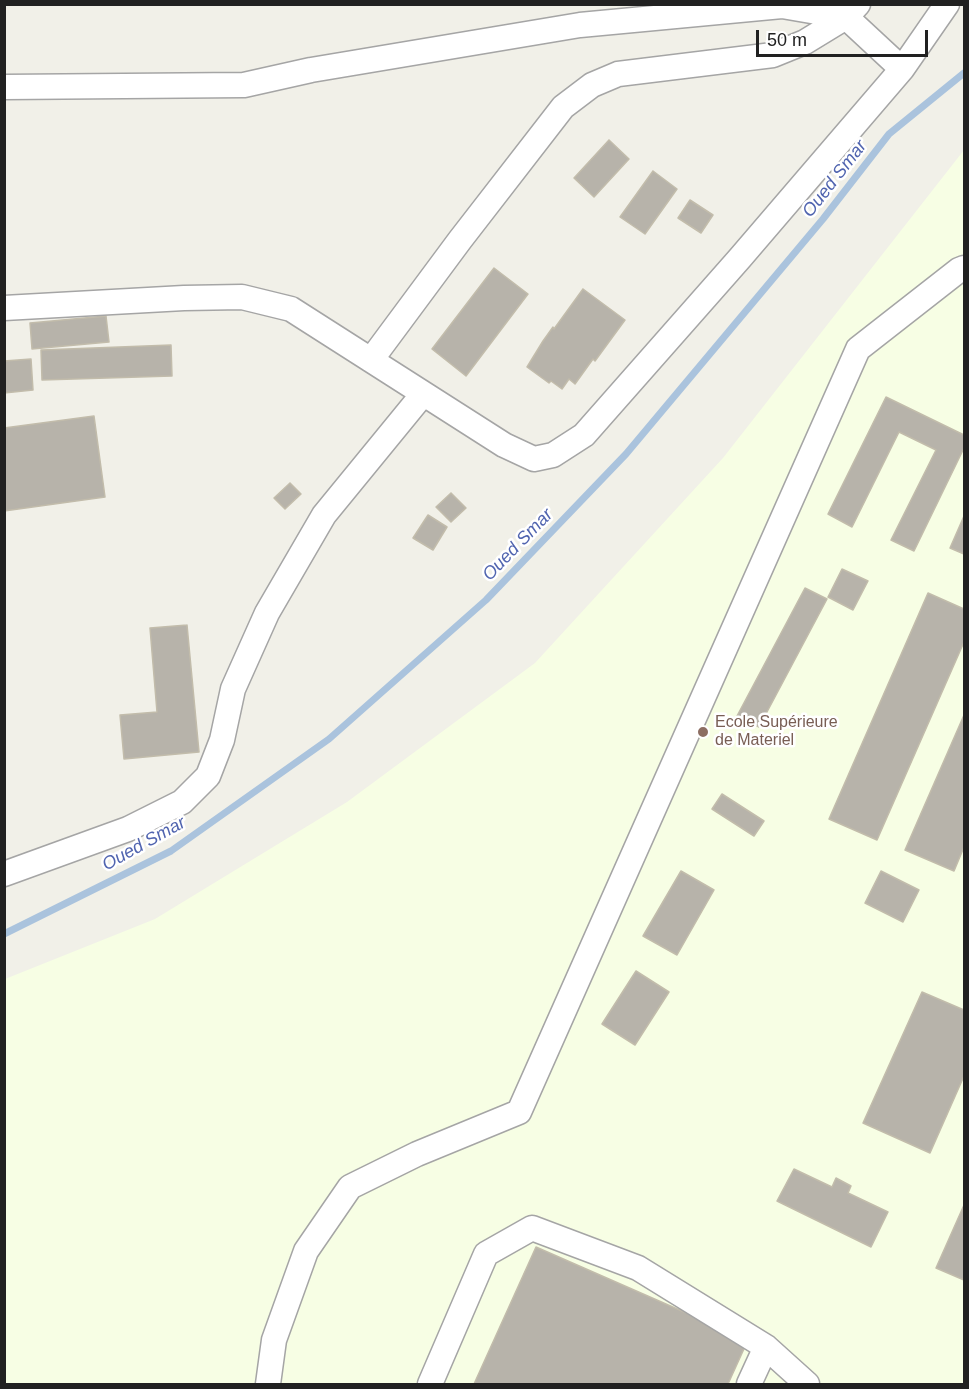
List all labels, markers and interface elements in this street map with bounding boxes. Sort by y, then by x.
scale bar [759,18,932,56]
text: 50 m [767,30,807,50]
water label: Oued Smar [798,136,872,222]
water label: Oued Smar [478,504,558,586]
place label: Ecole Supérieure de Materiel [715,713,838,751]
marker: Ecole Supérieure de Materiel [696,725,710,739]
water label: Oued Smar [99,812,189,876]

